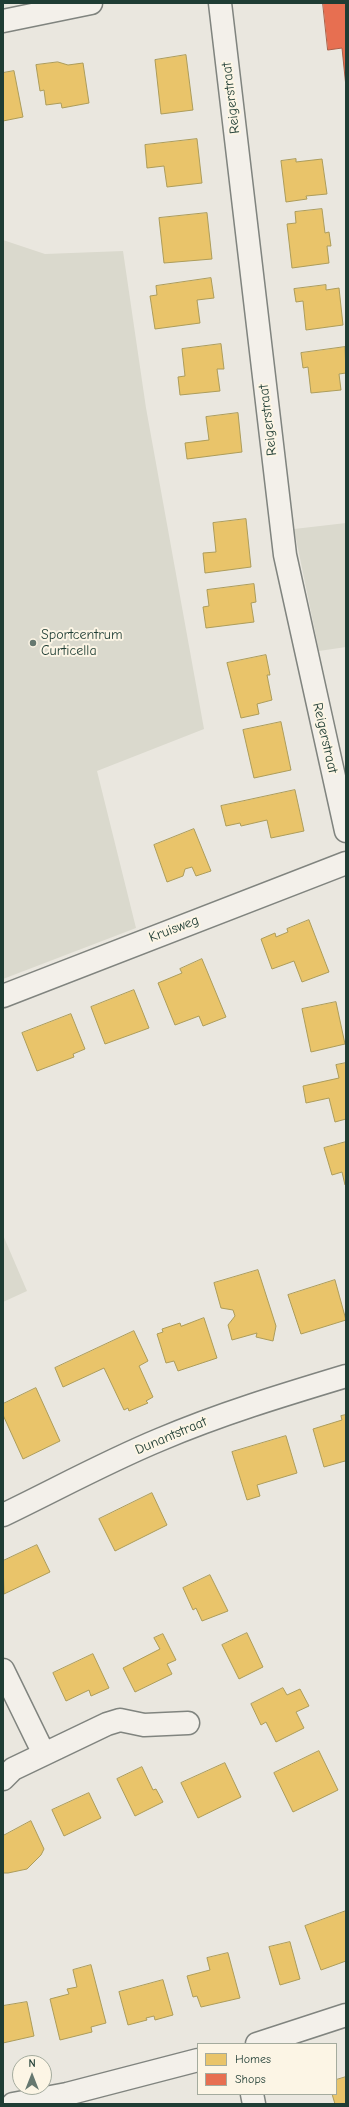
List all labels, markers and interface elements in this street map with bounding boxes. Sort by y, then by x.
street label: Reigerstraat [218,61,244,135]
street label: Reigerstraat [255,383,281,457]
place label: Sportcentrum Curticella [41,627,123,660]
marker: Sportcentrum Curticella [28,638,38,648]
street label: Reigerstraat [309,701,341,775]
street label: Kruisweg [147,912,201,946]
street label: Dunantstraat [133,1413,209,1459]
legend [197,2043,337,2095]
text: Homes [235,2052,271,2066]
north arrow [12,2055,52,2095]
text: N [28,2057,36,2070]
text: Shops [235,2072,266,2086]

